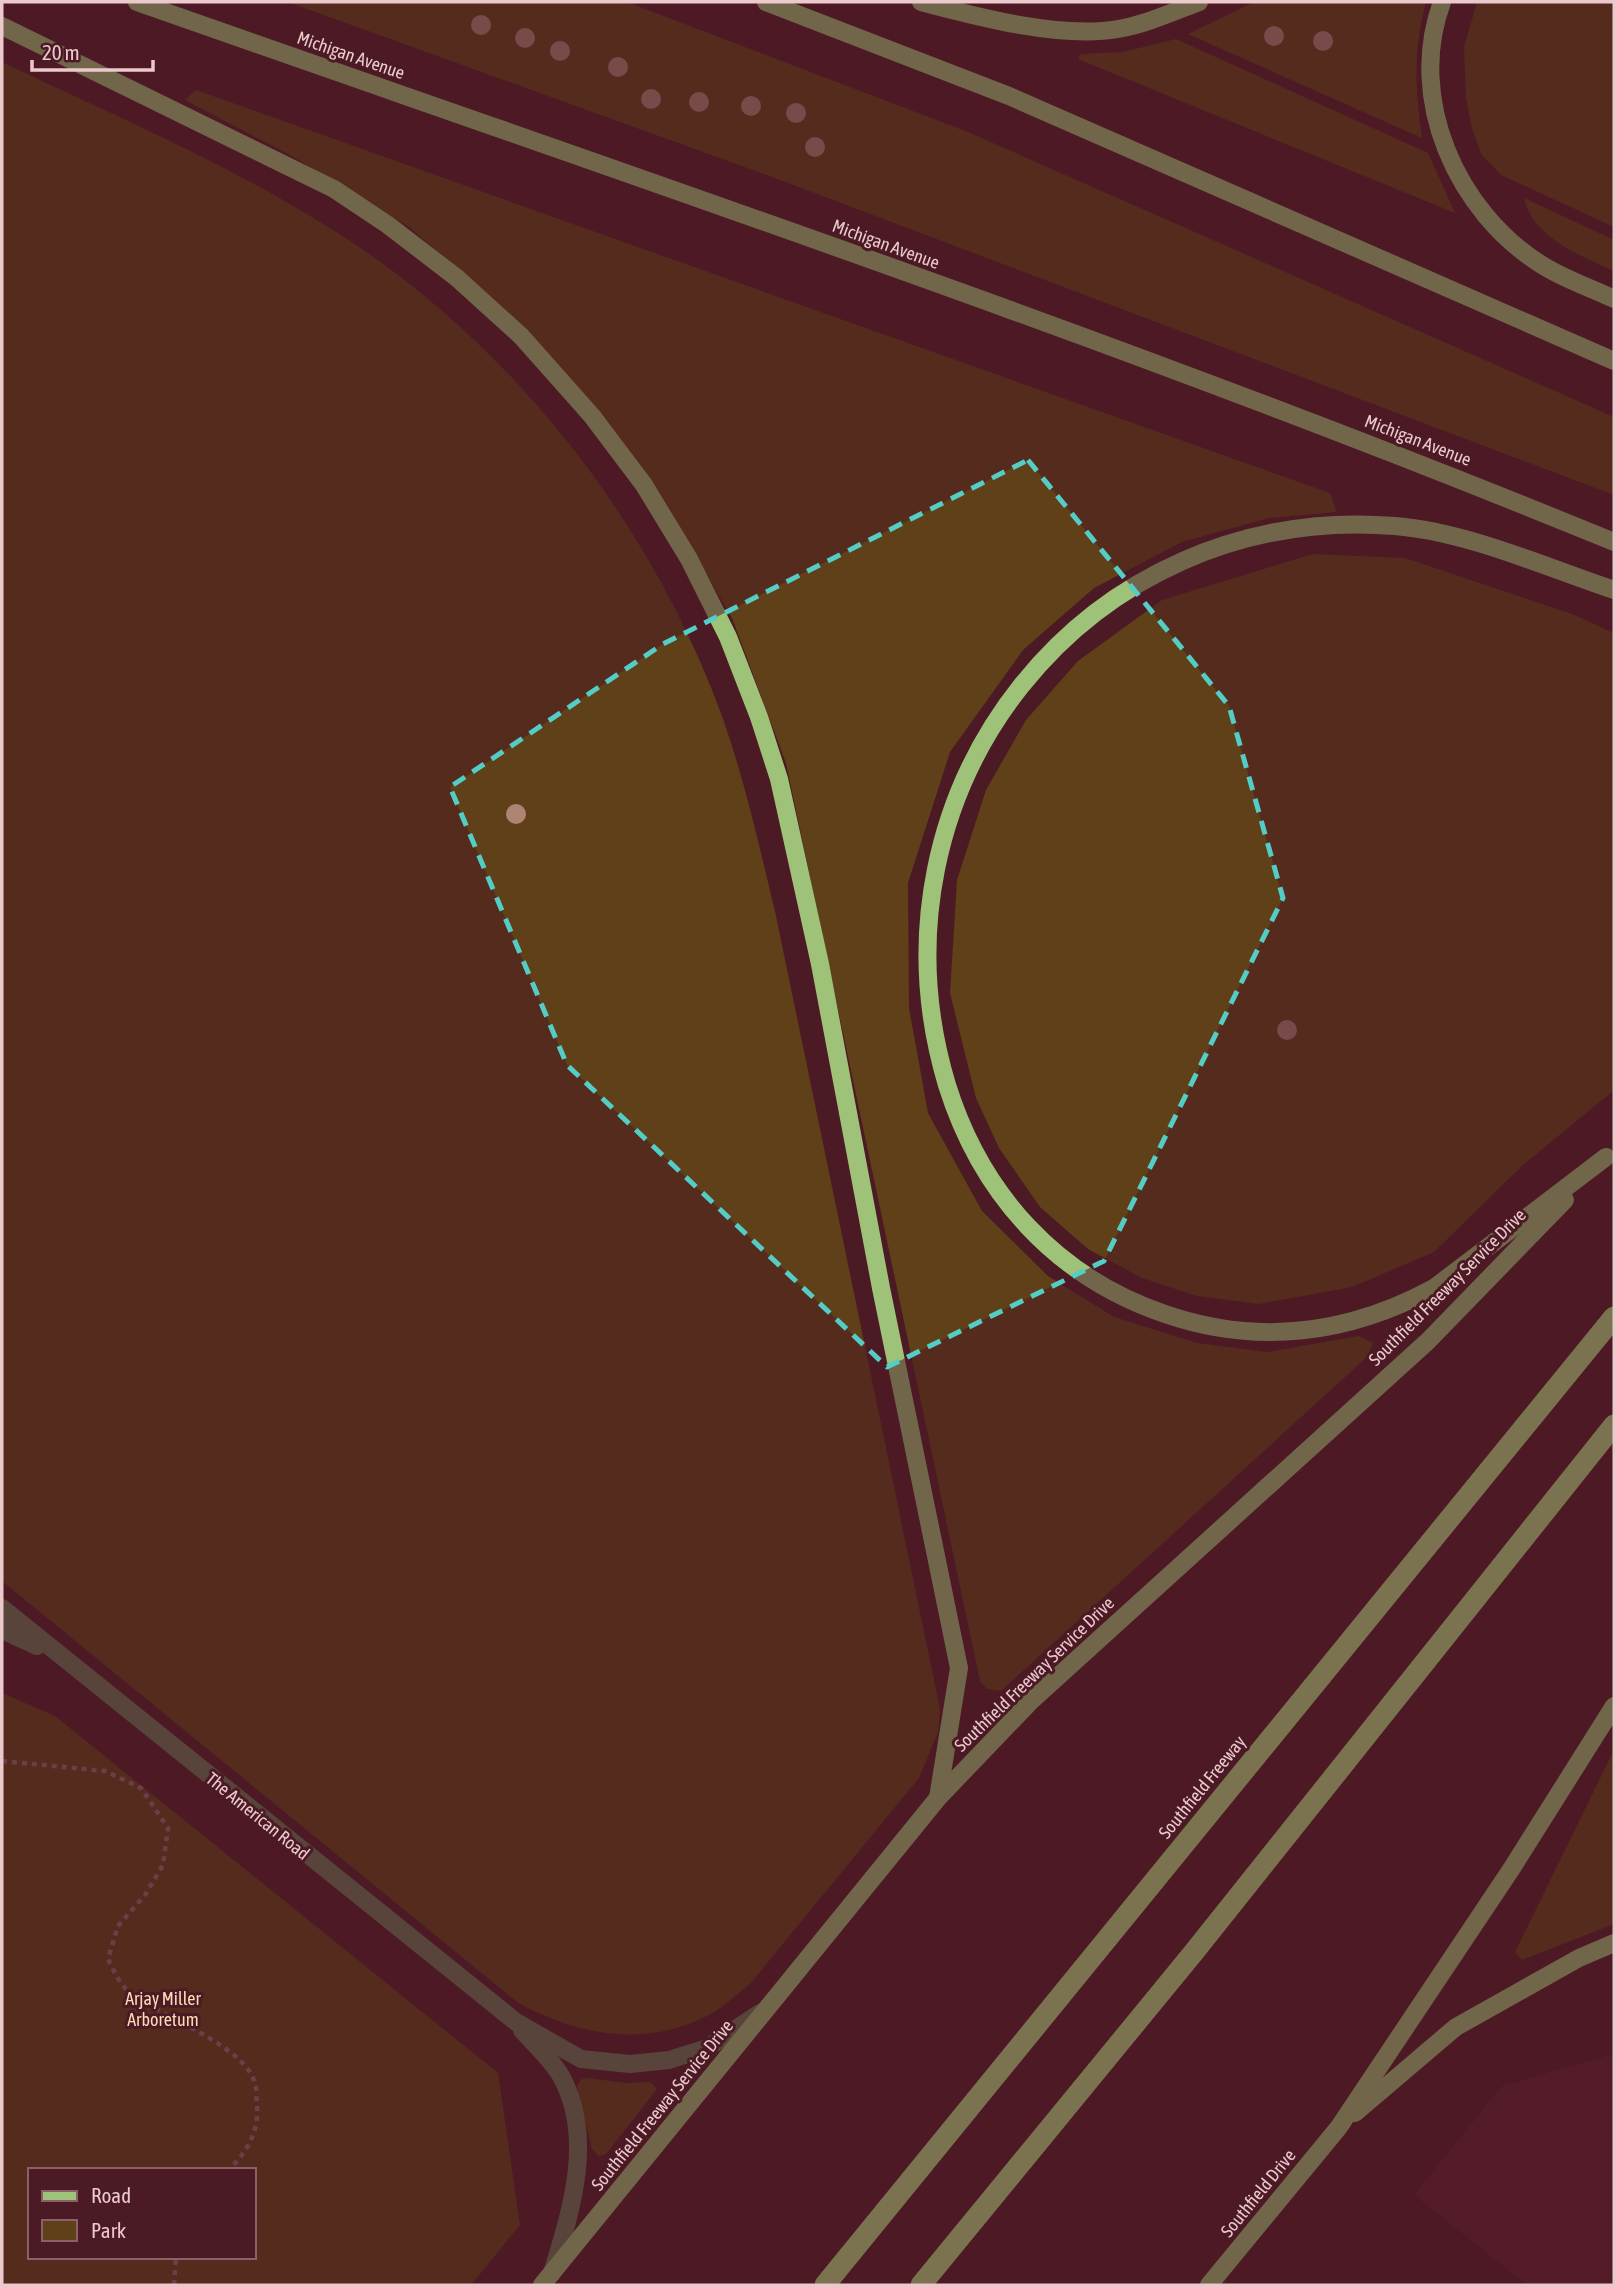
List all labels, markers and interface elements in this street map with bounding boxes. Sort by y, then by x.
street label: Michigan Avenue [294,27,408,83]
scale bar [32,28,152,72]
text: 20 m [42,40,80,64]
street label: Michigan Avenue [830,215,942,273]
street label: Michigan Avenue [1362,410,1474,470]
street label: Southfield Freeway Service Drive [1364,1204,1530,1370]
street label: Southfield Freeway Service Drive [950,1592,1118,1756]
street label: Southfield Freeway [1154,1731,1250,1843]
street label: The American Road [202,1768,314,1864]
park label: Arjay Miller Arboretum [125,1988,201,2030]
street label: Southfield Freeway Service Drive [587,2015,737,2195]
street label: Southfield Drive [1216,2145,1300,2241]
legend [28,2168,256,2259]
text: Road [91,2183,131,2207]
text: Park [91,2218,126,2242]

